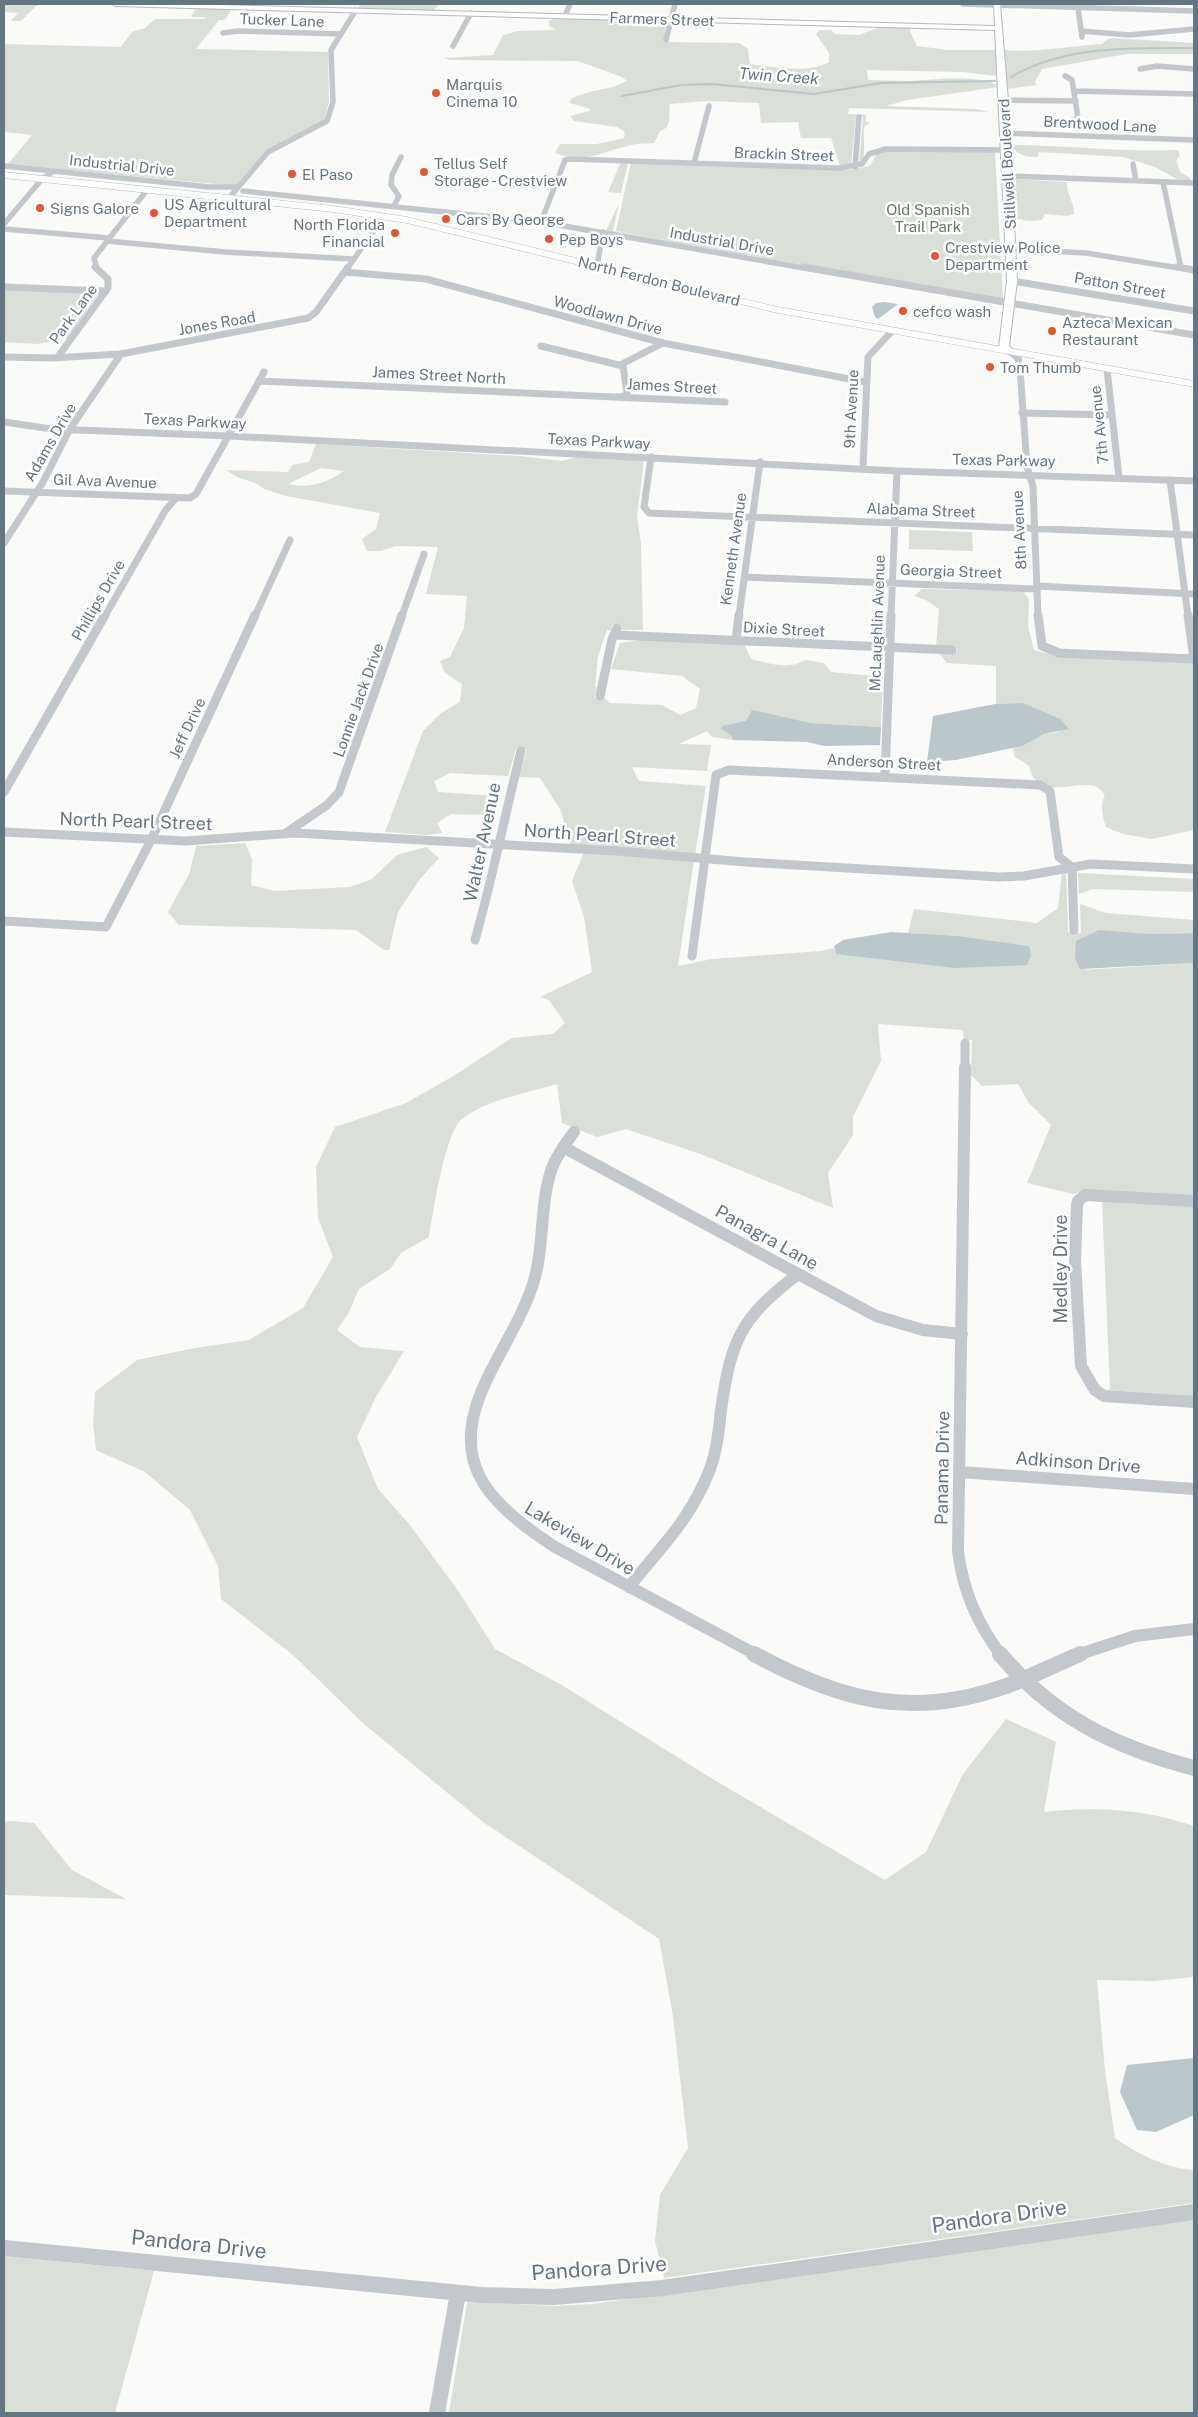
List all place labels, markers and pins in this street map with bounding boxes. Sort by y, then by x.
place label: Marquis Cinema 10 [446,76,517,110]
marker: Marquis Cinema 10 [430,87,442,99]
place label: Tellus Self Storage - Crestview [434,155,568,189]
place label: El Paso [302,166,353,183]
marker: Tellus Self Storage - Crestview [418,166,430,178]
marker: El Paso [286,168,298,180]
place label: US Agricultural Department [164,196,271,230]
place label: Signs Galore [50,200,139,217]
marker: Signs Galore [34,202,46,214]
marker: US Agricultural Department [148,207,160,219]
place label: Cars By George [456,211,564,228]
marker: Cars By George [440,213,452,225]
place label: North Florida Financial [293,216,385,250]
marker: North Florida Financial [389,227,401,239]
place label: Pep Boys [559,231,623,248]
marker: Pep Boys [543,233,555,245]
place label: Crestview Police Department [945,239,1060,273]
marker: Crestview Police Department [929,250,941,262]
place label: cefco wash [913,303,991,320]
marker: cefco wash [897,305,909,317]
place label: Azteca Mexican Restaurant [1062,314,1172,348]
marker: Azteca Mexican Restaurant [1046,325,1058,337]
place label: Tom Thumb [1000,359,1081,376]
marker: Tom Thumb [984,361,996,373]

